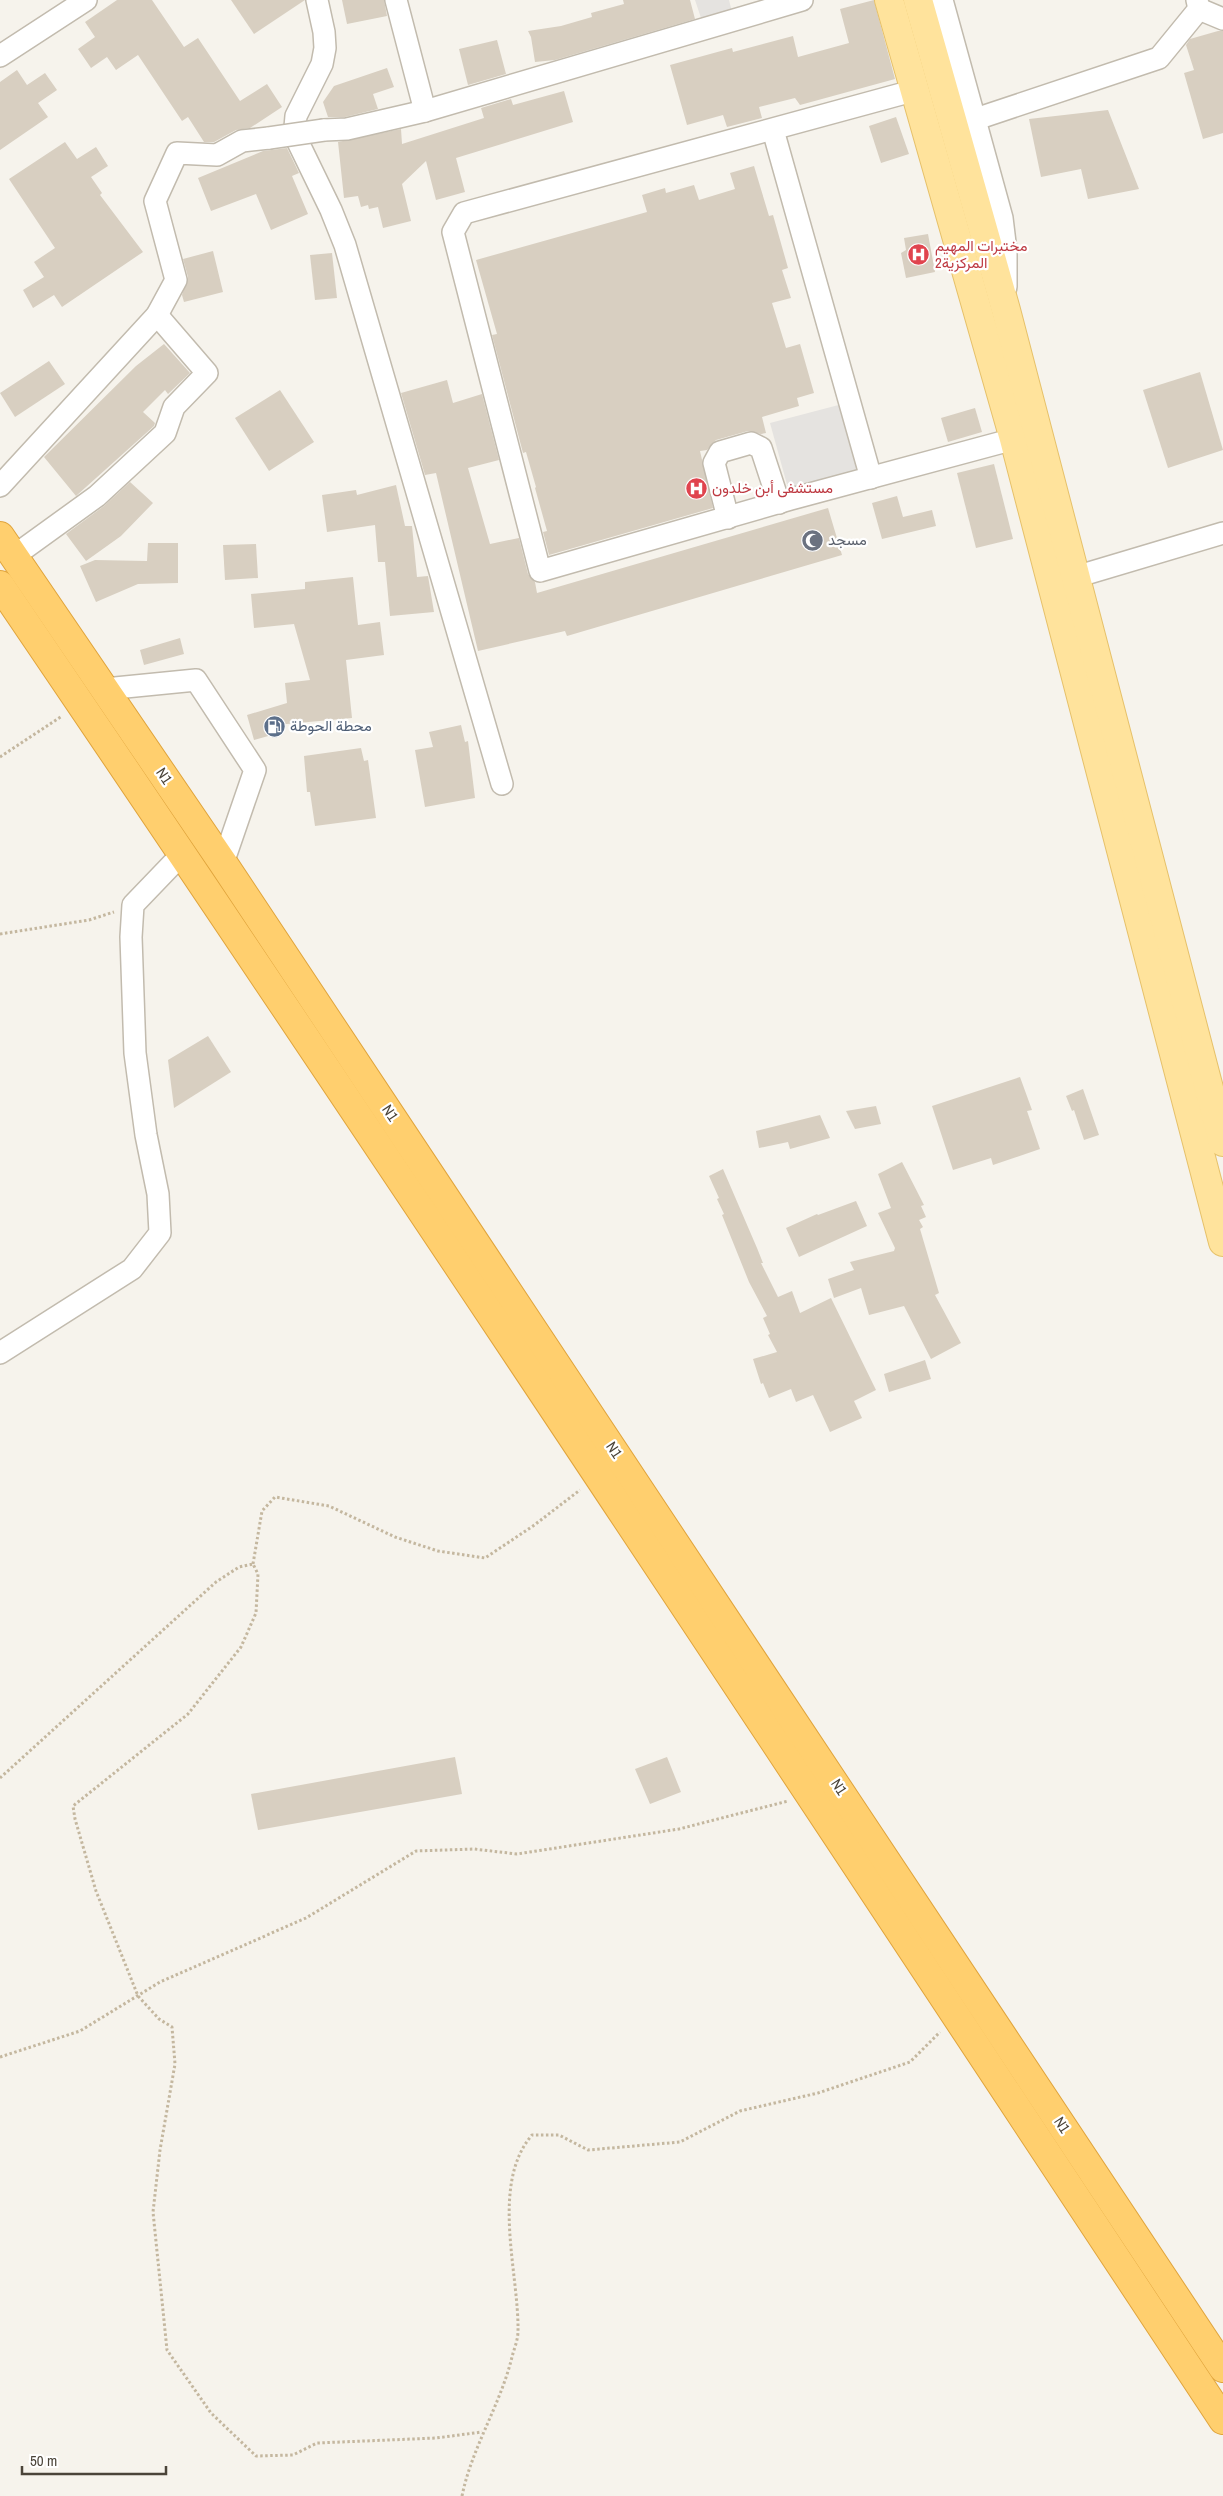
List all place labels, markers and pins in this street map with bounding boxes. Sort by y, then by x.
place label: مختبرات المهيم المركزية2 [935,235,1027,273]
hospital icon: مختبرات المهيم المركزية2 [907,243,931,267]
hospital icon: مستشفى أبن خلدون [684,476,708,500]
place label: مستشفى أبن خلدون [712,477,833,498]
mosque icon: مسجد [800,528,824,552]
place label: مسجد [828,529,867,550]
fuel station icon: محطة الحوطة [262,714,286,738]
place label: محطة الحوطة [290,715,372,736]

